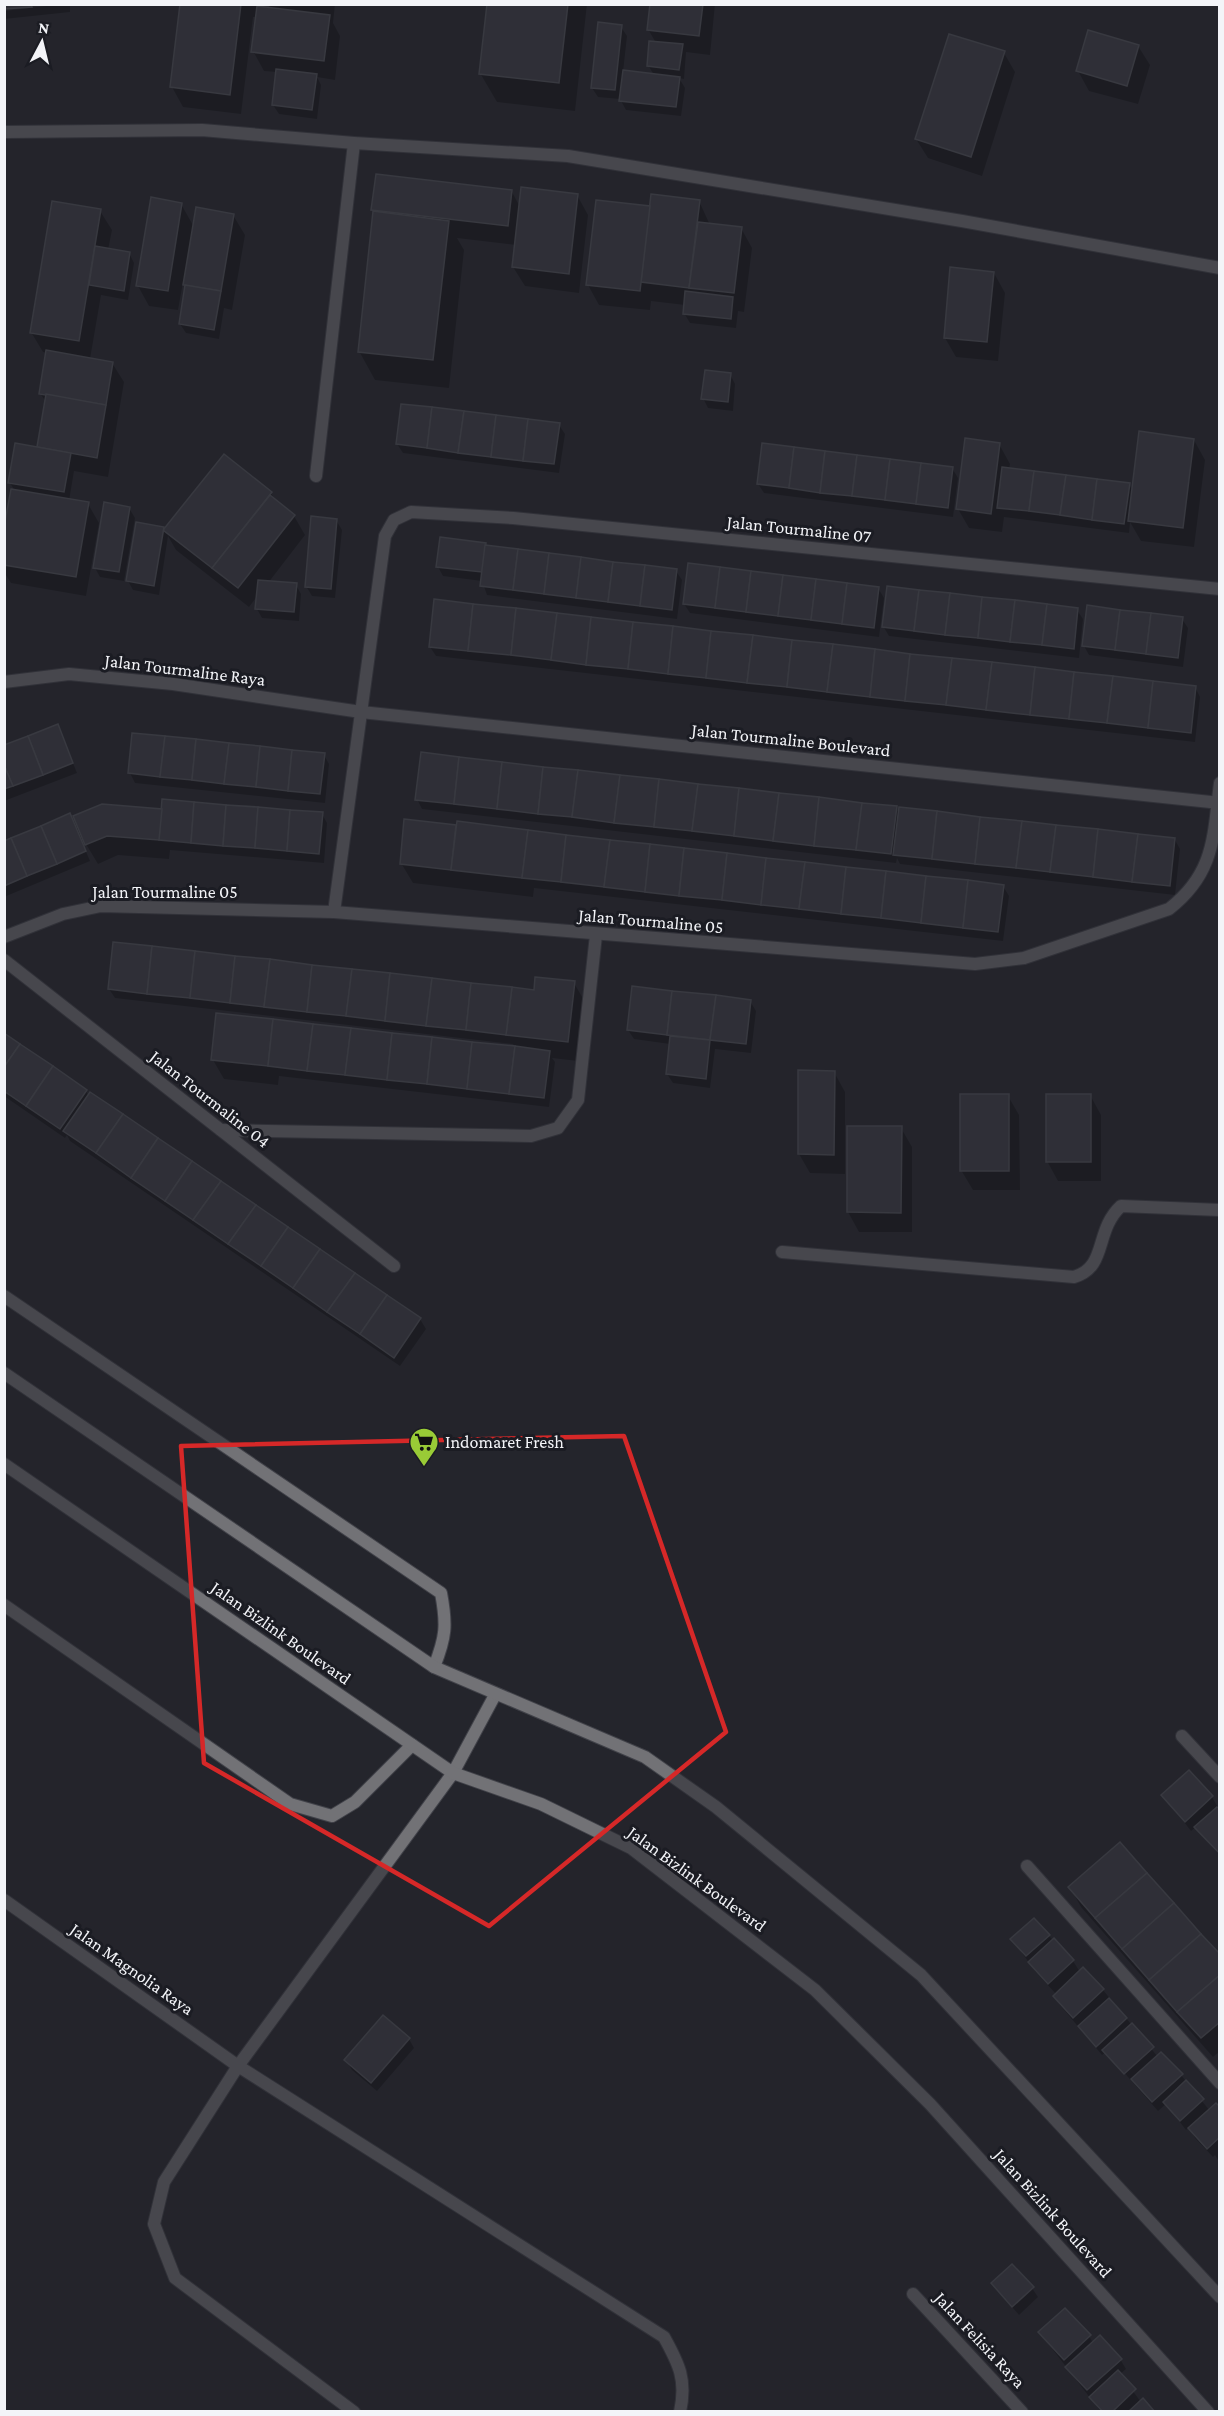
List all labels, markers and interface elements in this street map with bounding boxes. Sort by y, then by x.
north arrow [12,12,72,72]
text: N [37,19,50,37]
street label: Jalan Tourmaline 07 [724,511,872,547]
street label: Jalan Tourmaline Raya [102,650,266,690]
street label: Jalan Tourmaline Boulevard [689,719,892,760]
street label: Jalan Tourmaline 05 [90,882,238,902]
street label: Jalan Tourmaline 05 [576,905,724,937]
street label: Jalan Tourmaline 04 [145,1045,274,1152]
supermarket icon: Indomaret Fresh [408,1426,440,1468]
place label: Indomaret Fresh [445,1432,564,1452]
street label: Jalan Bizlink Boulevard [206,1576,355,1689]
street label: Jalan Bizlink Boulevard [622,1821,770,1936]
street label: Jalan Magnolia Raya [65,1918,198,2019]
street label: Jalan Bizlink Boulevard [989,2143,1116,2282]
street label: Jalan Felisia Raya [929,2286,1029,2392]

